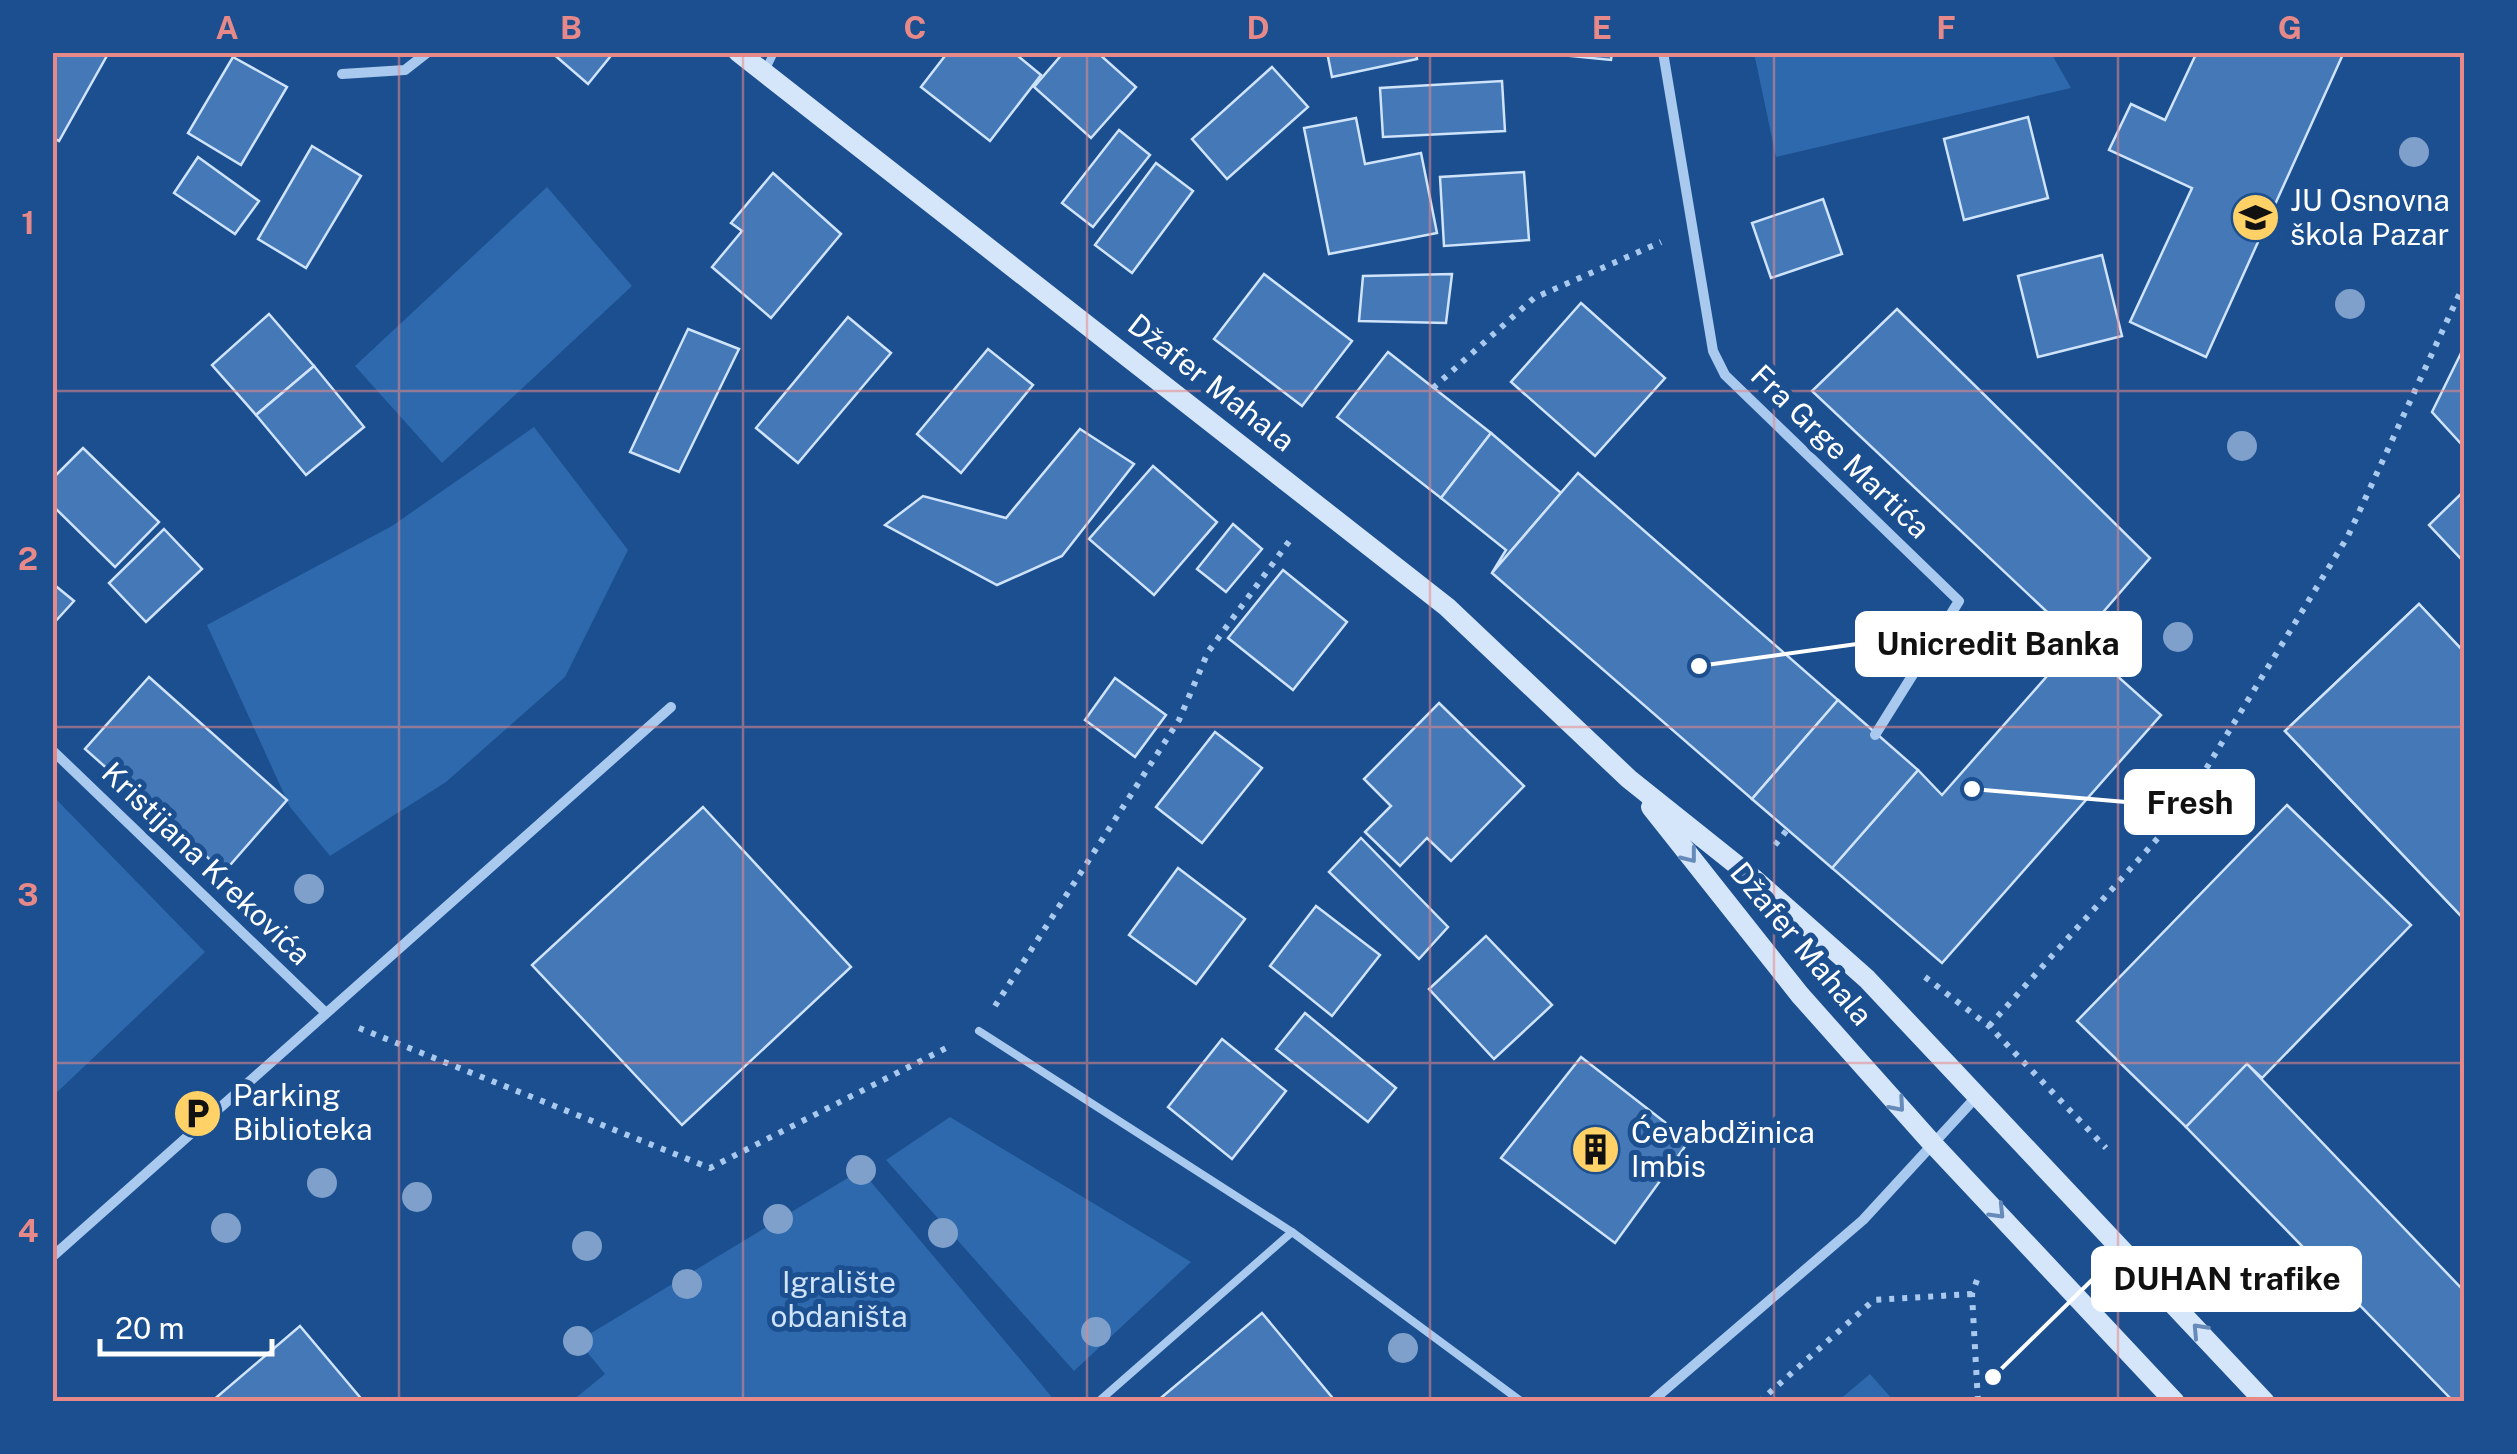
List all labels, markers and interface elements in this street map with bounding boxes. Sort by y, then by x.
text: A [215,9,239,46]
text: B [560,9,582,46]
text: C [904,9,926,46]
text: D [1246,9,1270,46]
text: E [1592,9,1612,46]
text: F [1936,9,1956,46]
text: G [2278,9,2302,46]
place label: JU Osnovna škola Pazar [2290,182,2450,252]
school or university icon: JU Osnovna škola Pazar [2229,192,2281,244]
text: 1 [21,204,35,241]
street label: Džafer Mahala [1121,306,1302,458]
street label: Fra Grge Martića [1744,357,1938,546]
text: 2 [18,540,38,577]
callout: Unicredit Banka [1857,613,2140,675]
text: Unicredit Banka [1876,625,2120,662]
street label: Kristijana Krekovića [95,754,319,972]
callout: Fresh [2126,771,2253,833]
text: Fresh [2147,784,2234,821]
one-way arrow [1678,844,1696,862]
street label: Džafer Mahala [1723,855,1880,1032]
text: 3 [17,876,39,913]
place label: Parking Biblioteka [233,1077,373,1147]
parking icon: Parking Biblioteka [172,1087,224,1139]
one-way arrow [1886,1093,1904,1112]
place label: Ćevabdžinica Imbis [1631,1114,1815,1184]
building icon: Ćevabdžinica Imbis [1570,1124,1622,1176]
one-way arrow [1986,1201,2004,1219]
text: 4 [18,1212,39,1249]
callout: DUHAN trafike [2093,1248,2360,1310]
text: DUHAN trafike [2113,1260,2341,1297]
park label: Igralište obdaništa [770,1264,908,1334]
scale bar [100,1294,272,1356]
text: 20 m [115,1310,184,1346]
one-way arrow [2193,1323,2211,1342]

